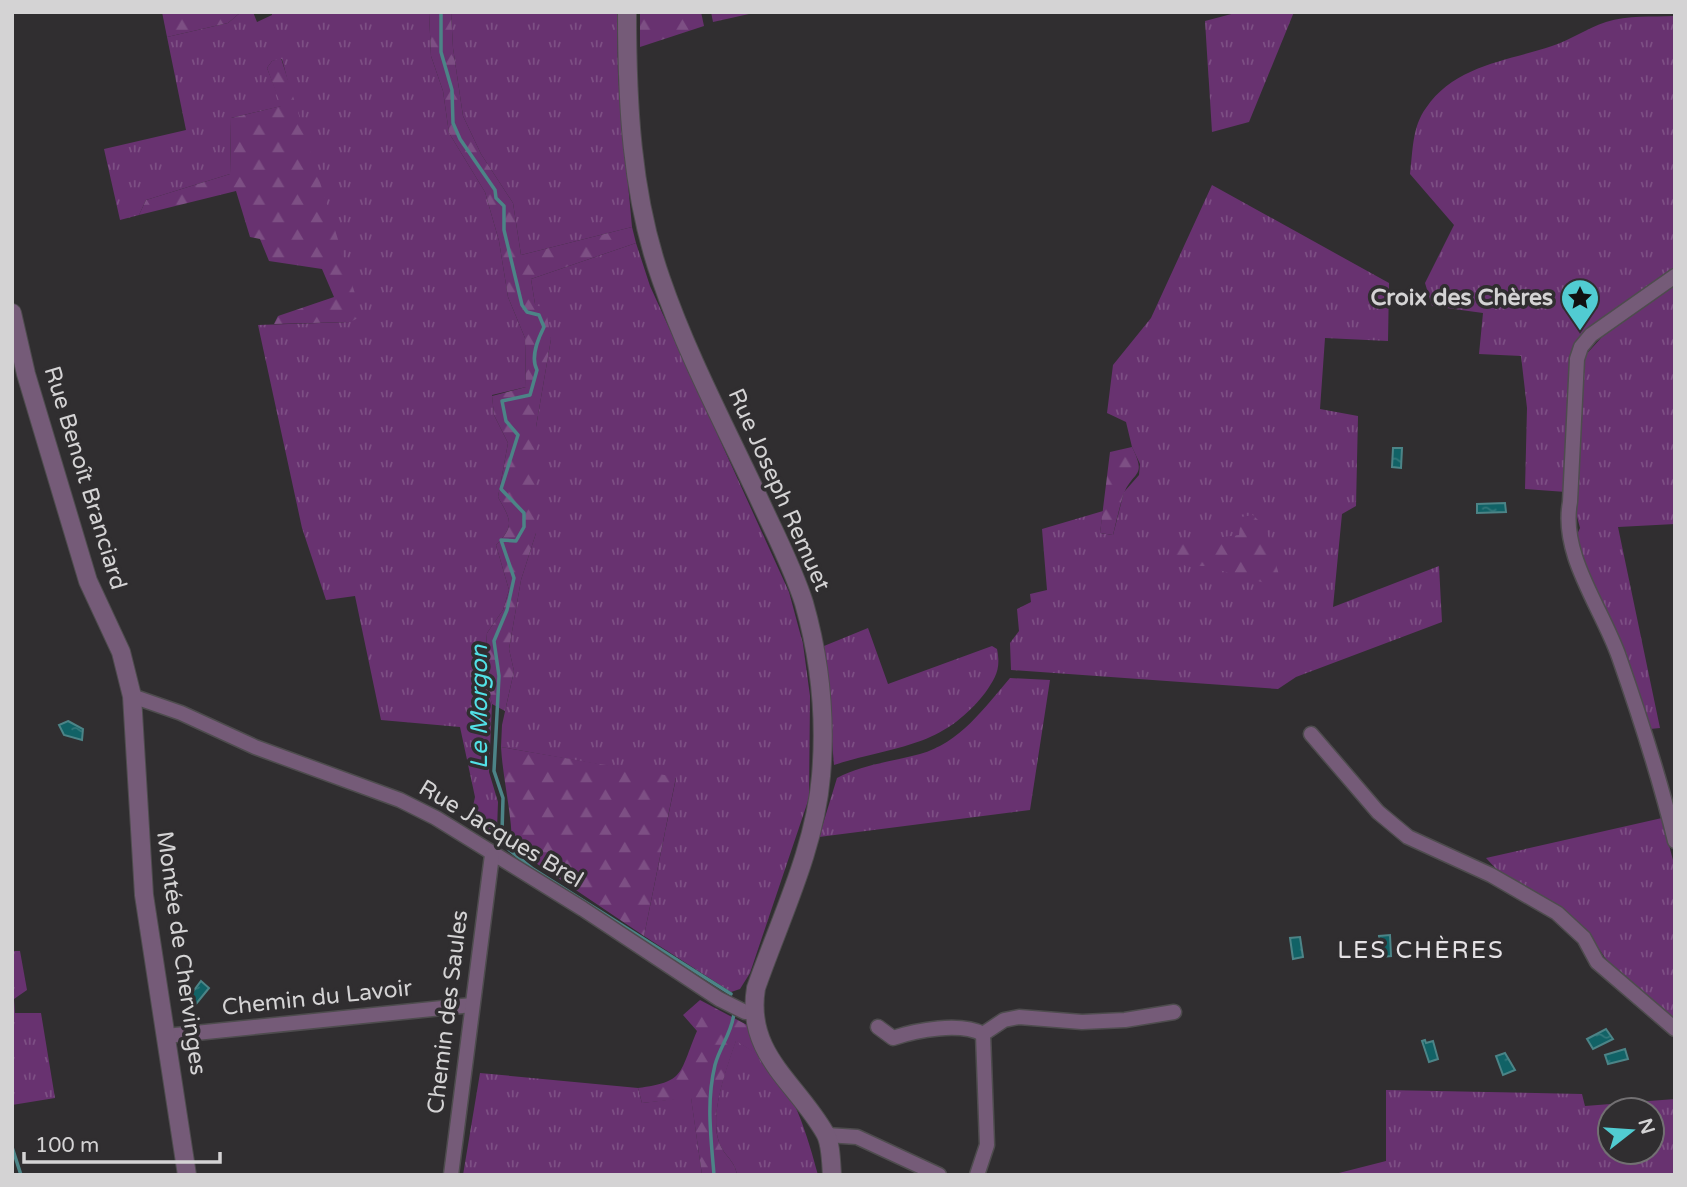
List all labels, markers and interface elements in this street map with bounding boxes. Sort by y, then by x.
place icon: Croix des Chères [1559,277,1601,332]
place label: Croix des Chères [1370,284,1553,312]
street label: Rue Benoît Branciard [38,363,132,593]
street label: Rue Joseph Remuet [722,384,836,596]
water label: Le Morgon [465,643,494,769]
street label: Rue Jacques Brel [414,774,588,894]
street label: Montée de Chervinges [150,829,212,1077]
street label: Chemin des Saules [422,908,474,1116]
district label: LES CHÈRES [1337,935,1505,965]
street label: Chemin du Lavoir [221,974,414,1022]
north arrow [1596,1096,1666,1166]
text: N [1634,1116,1659,1137]
scale bar [24,1120,220,1164]
text: 100 m [35,1133,99,1158]

